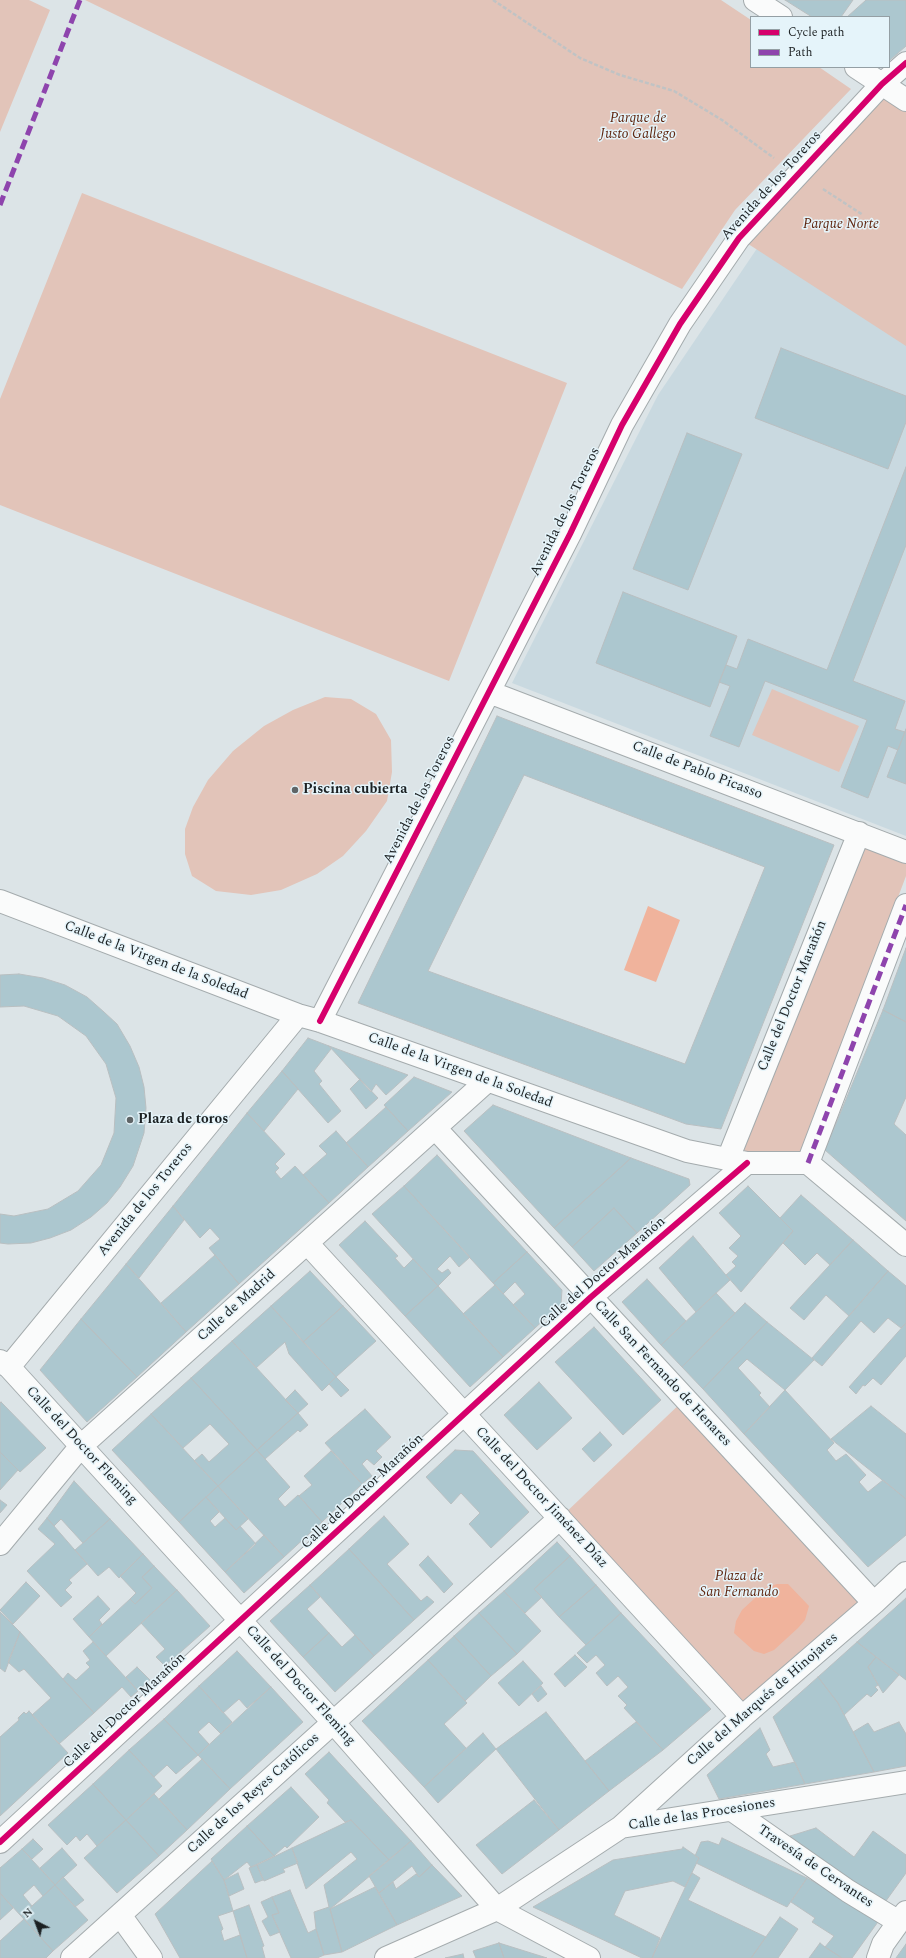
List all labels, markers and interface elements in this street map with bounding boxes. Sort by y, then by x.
legend [750,16,890,68]
text: Cycle path [788,23,845,42]
text: Path [788,43,813,62]
park label: Parque de Justo Gallego [600,111,676,144]
street label: Avenida de los Toreros [719,128,825,244]
park label: Parque Norte [803,217,879,233]
street label: Avenida de los Toreros [528,445,604,579]
street label: Avenida de los Toreros [380,733,460,867]
street label: Calle de Pablo Picasso [629,738,765,804]
place label: Piscina cubierta [303,782,407,798]
marker: Piscina cubierta [290,785,300,795]
street label: Calle de la Virgen de la Soledad [62,918,250,1004]
street label: Calle del Doctor Marañón [755,918,831,1074]
street label: Calle de la Virgen de la Soledad [365,1030,555,1112]
place label: Plaza de toros [138,1112,228,1128]
marker: Plaza de toros [125,1115,135,1125]
street label: Avenida de los Toreros [95,1140,197,1260]
street label: Calle del Doctor Marañón [537,1214,669,1332]
street label: Calle de Madrid [194,1266,280,1346]
street label: Calle San Fernando de Henares [590,1297,734,1451]
street label: Calle del Doctor Fleming [22,1383,140,1509]
street label: Calle del Doctor Jiménez Díaz [471,1424,611,1572]
street label: Calle del Doctor Marañón [298,1431,428,1553]
park label: Plaza de San Fernando [699,1569,779,1602]
street label: Calle del Doctor Fleming [242,1623,358,1749]
street label: Calle del Marqués de Hinojares [684,1630,842,1770]
street label: Calle del Doctor Marañón [60,1650,190,1772]
street label: Calle de los Reyes Católicos [184,1730,324,1858]
street label: Calle de las Procesiones [627,1795,777,1835]
street label: Travesía de Cervantes [754,1822,876,1912]
north arrow [16,1902,56,1942]
text: N [19,1903,37,1922]

